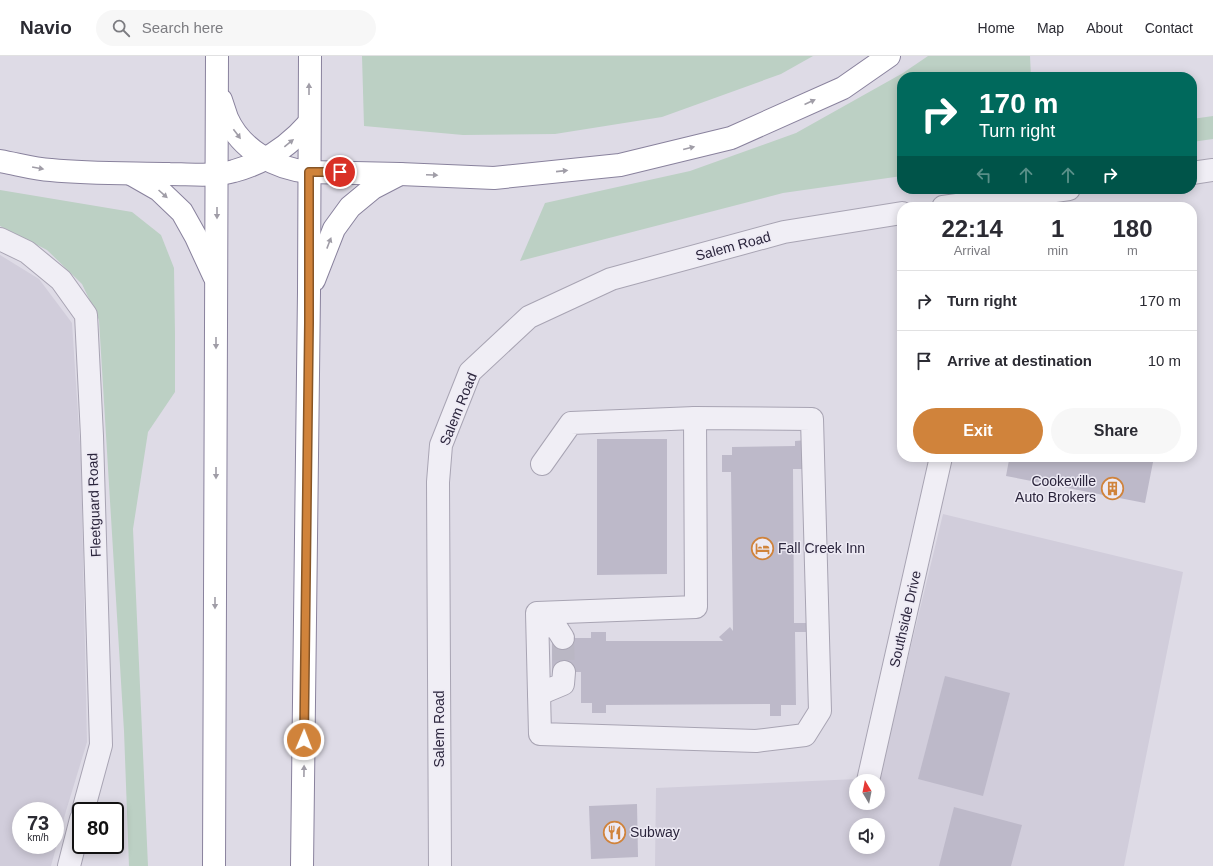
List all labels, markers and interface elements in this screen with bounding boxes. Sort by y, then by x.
search box [96,10,376,46]
text: Navio [20,17,72,38]
icon: search [110,17,132,39]
text: Search here [142,19,223,36]
text: Home [978,20,1015,36]
text: Map [1037,20,1064,36]
text: About [1086,20,1123,36]
text: Contact [1145,20,1193,36]
one-way arrow [306,82,312,95]
icon: right [913,88,965,140]
text: 170 m [979,88,1058,119]
one-way arrow [805,99,817,105]
text: Turn right [979,121,1055,141]
one-way arrow [233,129,241,139]
one-way arrow [284,139,295,148]
one-way arrow [683,145,696,151]
pin [323,155,357,189]
icon: arrive [329,161,351,183]
icon: left [973,164,995,186]
icon: ahead [1015,164,1037,186]
icon: ahead [1057,164,1079,186]
icon: right [1099,164,1121,186]
one-way arrow [32,165,45,171]
one-way arrow [556,168,568,175]
one-way arrow [426,172,438,179]
one-way arrow [158,189,168,199]
one-way arrow [214,207,220,220]
text: 22:14 [941,215,1003,242]
text: 1 [1051,215,1064,242]
text: 180 [1113,215,1153,242]
street label: Salem Road [694,228,772,264]
one-way arrow [326,236,332,248]
text: Arrival [954,243,991,258]
text: min [1047,243,1068,258]
text: m [1127,243,1138,258]
icon: right [913,290,935,312]
text: Turn right [947,292,1017,309]
text: 170 m [1139,292,1181,309]
one-way arrow [213,337,219,350]
icon: arrive [913,350,935,372]
text: Arrive at destination [947,352,1092,369]
text: 10 m [1148,352,1181,369]
street label: Salem Road [436,370,480,448]
button: Exit [913,408,1043,454]
button: Share [1051,408,1181,454]
street label: Fleetguard Road [84,453,104,557]
one-way arrow [213,467,219,480]
place label: Cookeville Auto Brokers [1015,473,1096,505]
building icon: Cookeville Auto Brokers [1099,476,1125,502]
hotel icon: Fall Creek Inn [750,535,776,561]
place label: Fall Creek Inn [778,540,865,556]
street label: Southside Drive [886,569,924,669]
one-way arrow [212,597,218,610]
street label: Salem Road [431,690,447,768]
position arrow [283,719,325,761]
one-way arrow [301,764,307,777]
north arrow [849,774,885,810]
map controls [849,774,885,854]
speed limit sign: 80 [72,802,124,854]
text: 73 [27,812,49,834]
button: sound [849,818,885,854]
restaurant icon: Subway [601,819,627,845]
place label: Subway [630,824,680,840]
text: km/h [27,832,49,843]

